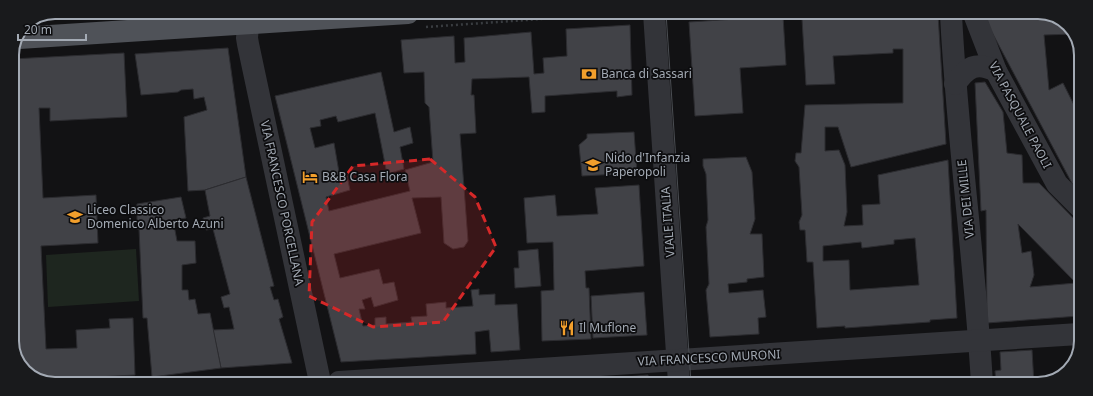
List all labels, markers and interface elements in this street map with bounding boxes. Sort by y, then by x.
scale bar [18,16,86,42]
text: 20 m [24,21,52,38]
street label: VIA PASQUALE PAOLI [985,58,1056,171]
bank icon: Banca di Sassari [580,65,598,83]
place label: Banca di Sassari [601,65,692,82]
street label: VIA FRANCESCO PORCELLANA [257,119,308,287]
place label: Nido d'Infanzia Paperopoli [605,149,690,180]
school or university icon: Nido d'Infanzia Paperopoli [584,156,602,174]
street label: VIA DEI MILLE [953,159,978,239]
hotel icon: B&B Casa Flora [301,168,319,186]
place label: B&B Casa Flora [322,168,407,185]
street label: VIALE ITALIA [657,186,678,258]
place label: Liceo Classico Domenico Alberto Azuni [87,201,223,232]
school or university icon: Liceo Classico Domenico Alberto Azuni [66,208,84,226]
restaurant icon: Il Muflone [558,319,576,337]
place label: Il Muflone [579,319,636,336]
street label: VIA FRANCESCO MURONI [637,345,781,370]

